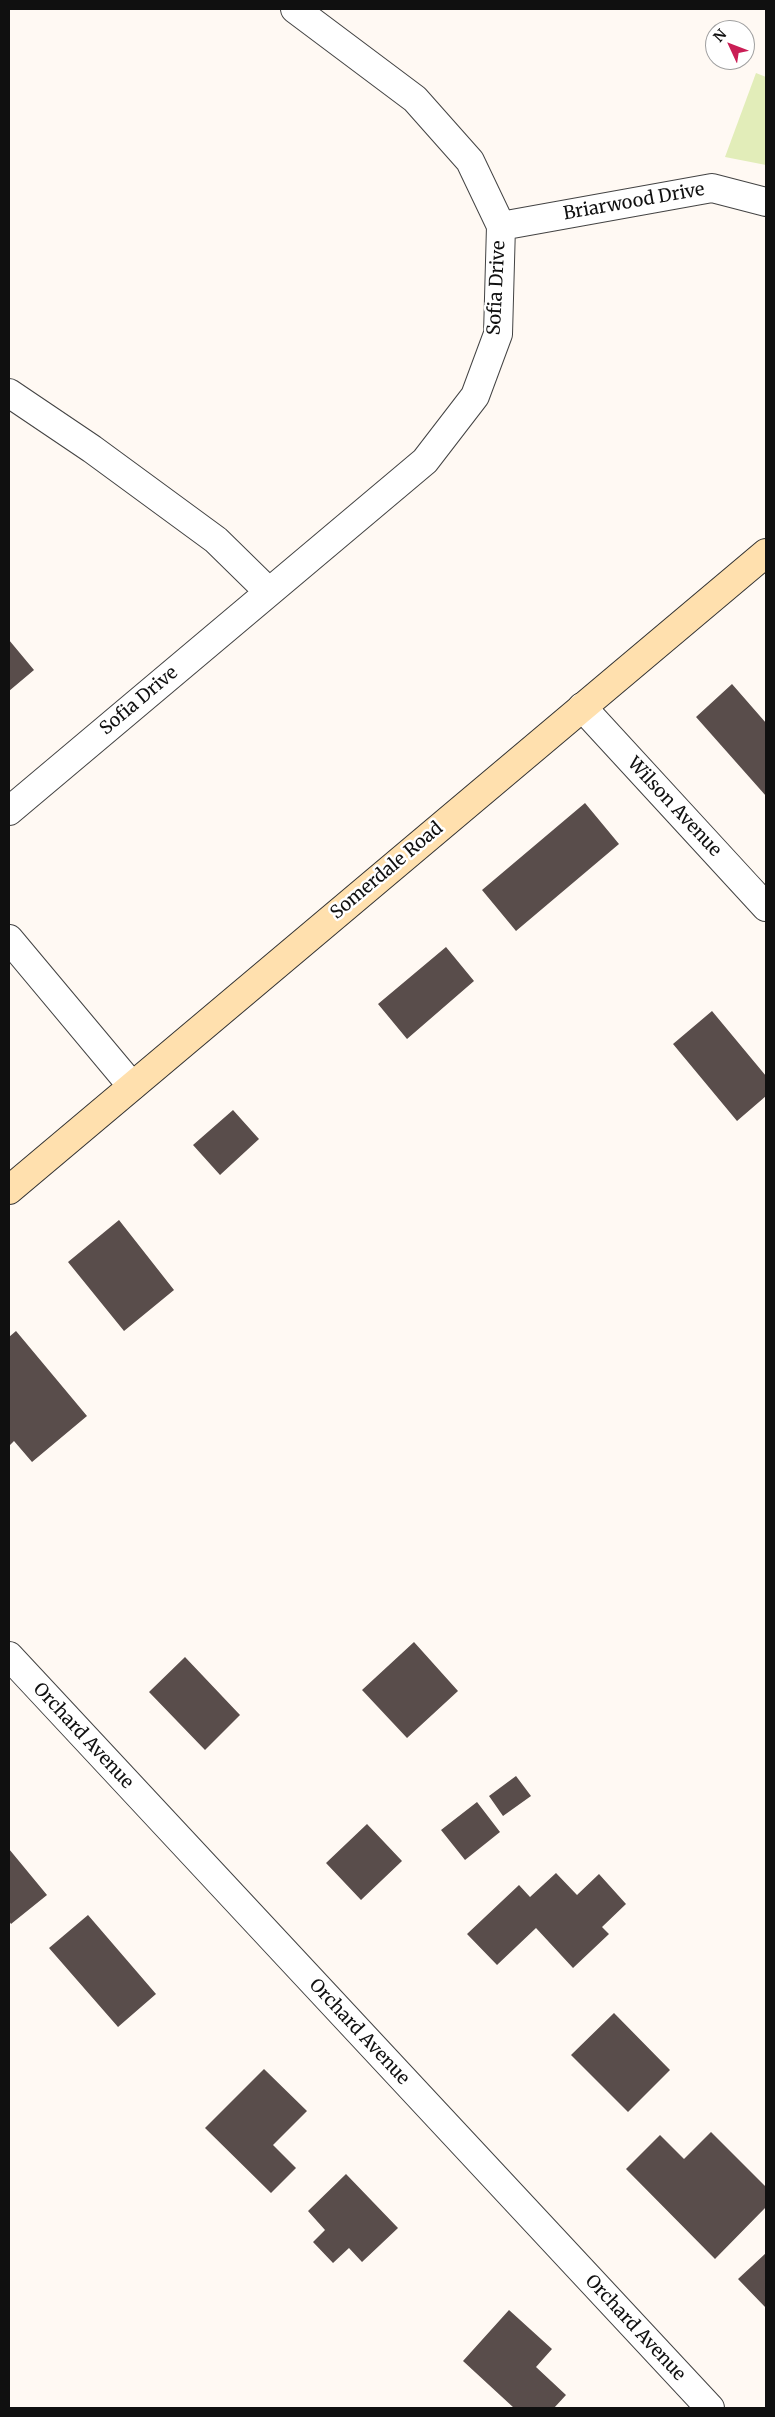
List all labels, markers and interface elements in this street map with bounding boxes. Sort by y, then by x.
north arrow [705,20,755,70]
text: N [709,25,730,46]
street label: Briarwood Drive [562,179,706,225]
street label: Sofia Drive [484,240,510,336]
street label: Sofia Drive [96,662,182,740]
street label: Wilson Avenue [622,753,726,861]
street label: Somerdale Road [326,818,448,924]
street label: Orchard Avenue [28,1679,138,1793]
street label: Orchard Avenue [304,1975,414,2089]
street label: Orchard Avenue [580,2271,690,2385]

